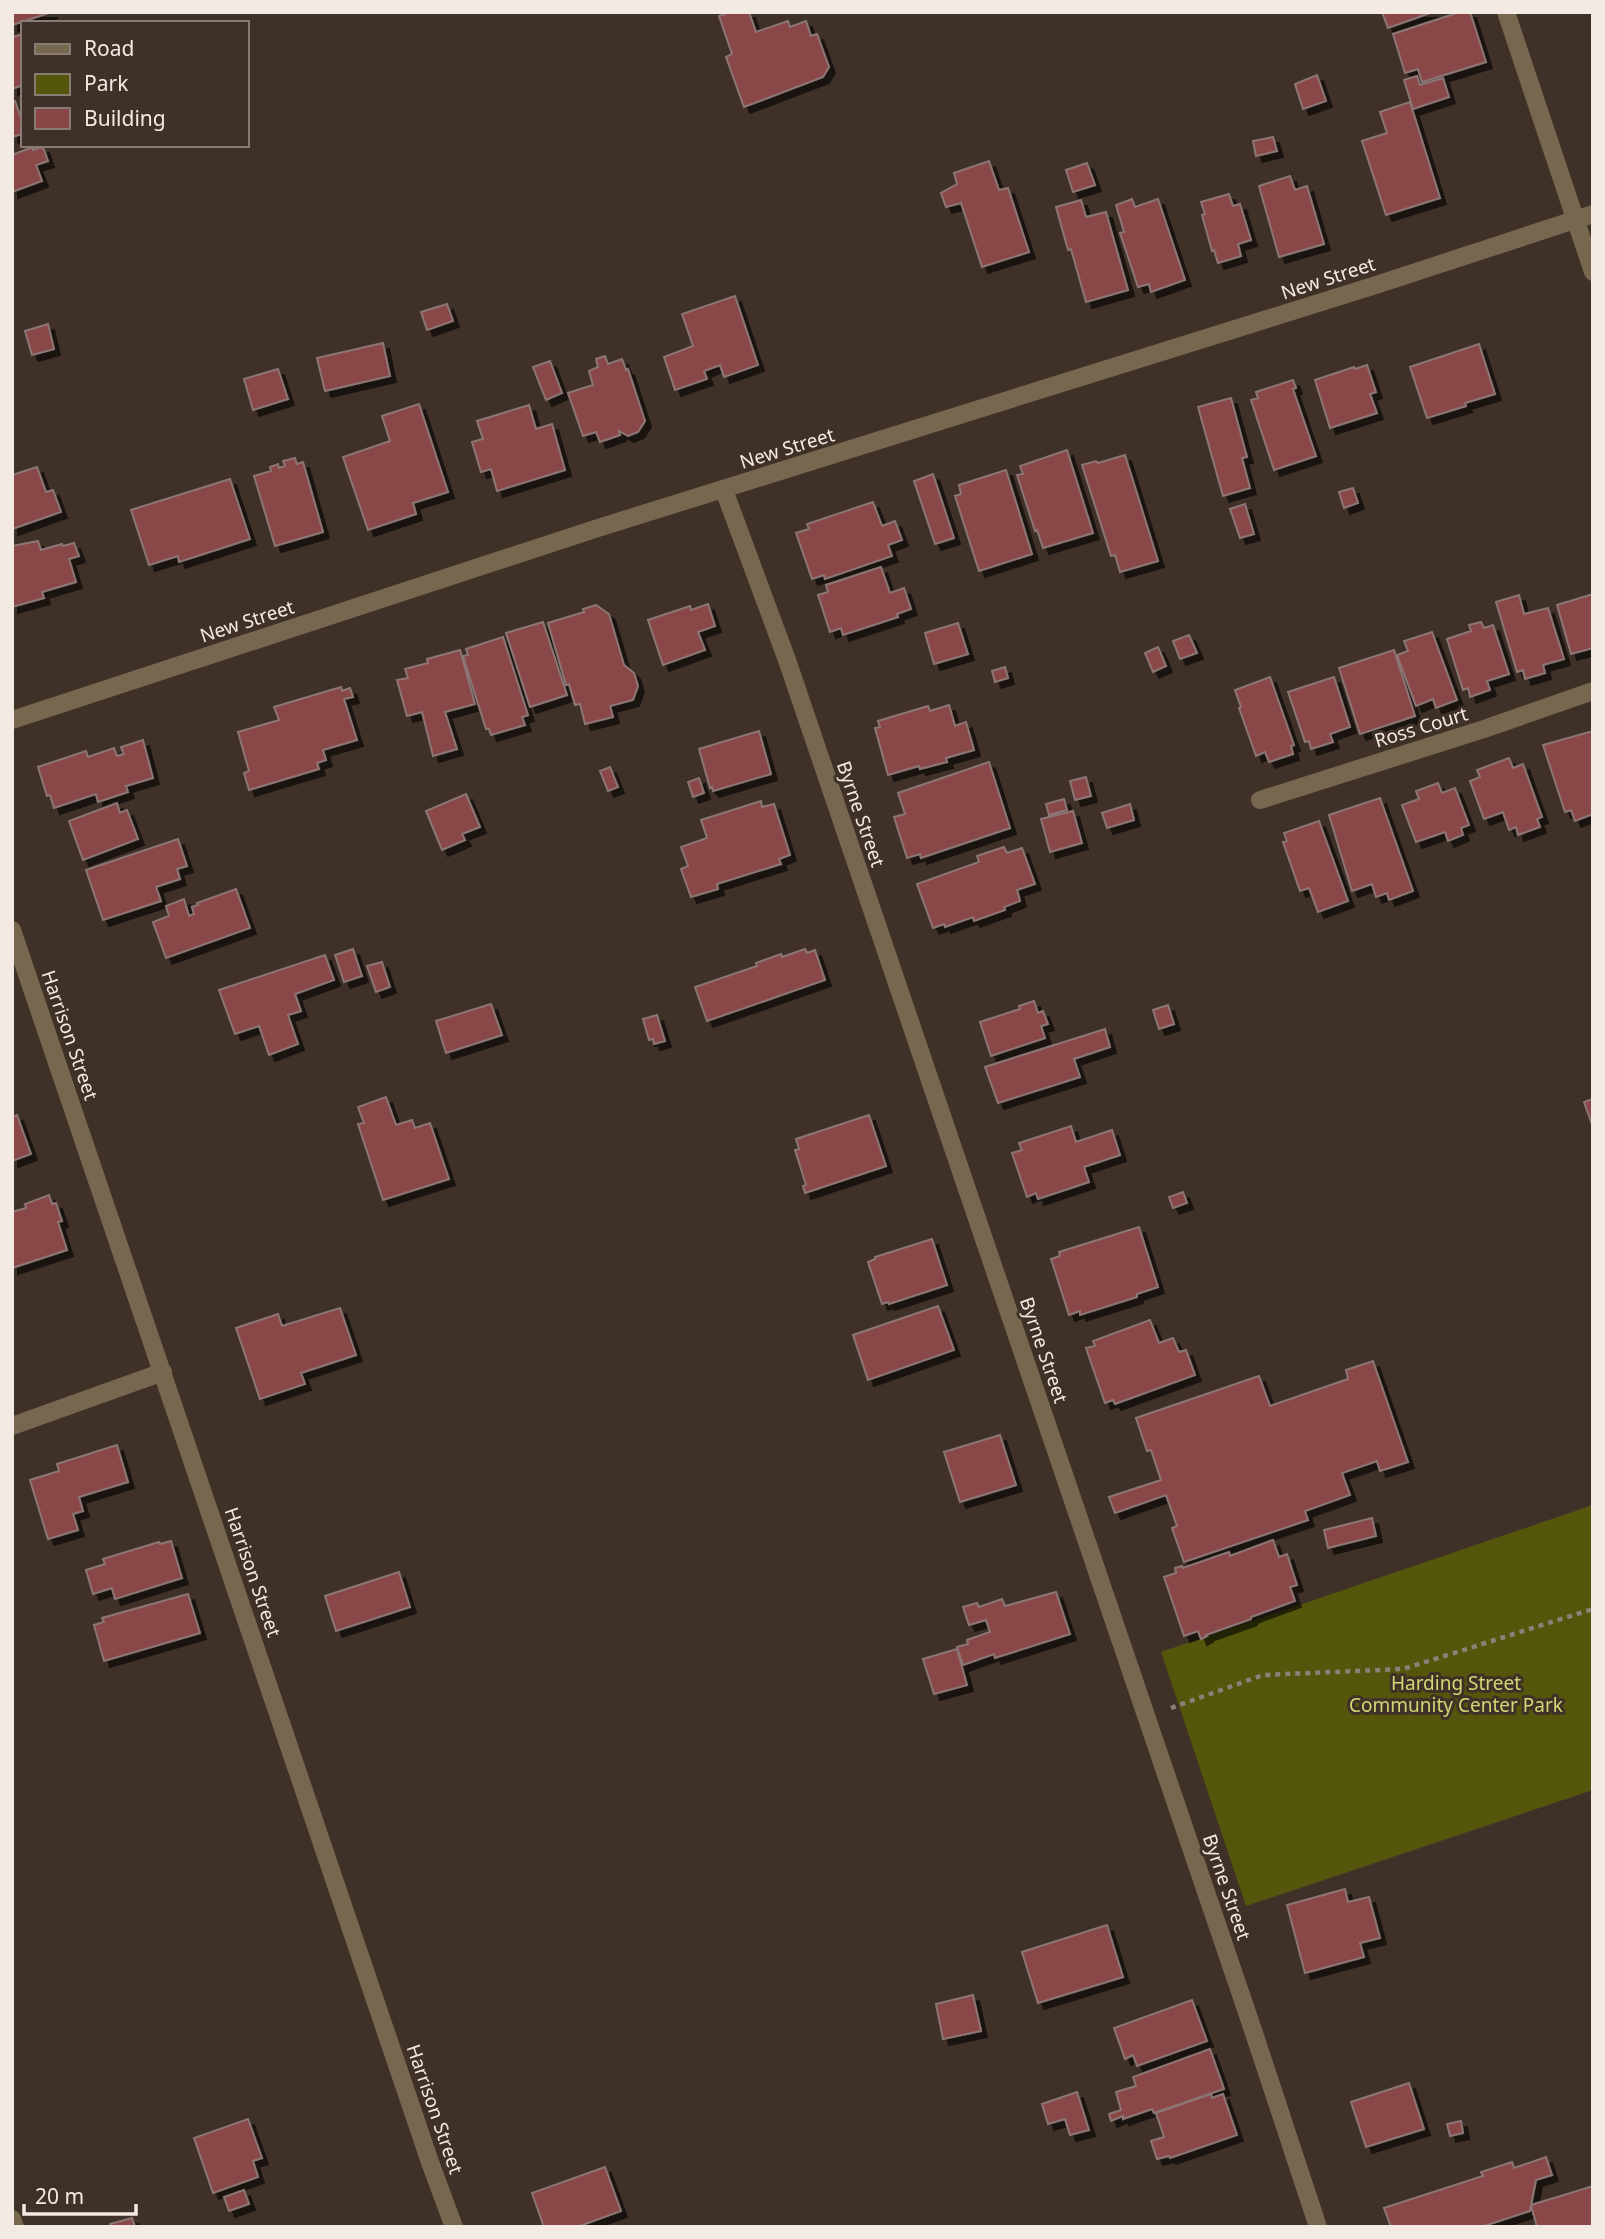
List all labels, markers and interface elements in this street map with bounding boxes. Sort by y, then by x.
legend [21,21,248,147]
text: Road [84,34,134,62]
text: Park [84,69,129,97]
text: Building [84,104,166,132]
street label: New Street [1278,250,1379,305]
street label: New Street [736,421,838,475]
street label: New Street [197,593,298,648]
street label: Ross Court [1371,700,1471,754]
street label: Byrne Street [831,758,891,871]
street label: Harrison Street [36,967,104,1103]
street label: Byrne Street [1014,1294,1074,1407]
street label: Harrison Street [219,1504,287,1640]
park label: Harding Street Community Center Park [1349,1670,1563,1718]
street label: Byrne Street [1197,1831,1257,1944]
street label: Harrison Street [401,2041,469,2177]
scale bar [24,2172,136,2216]
text: 20 m [35,2182,84,2210]

